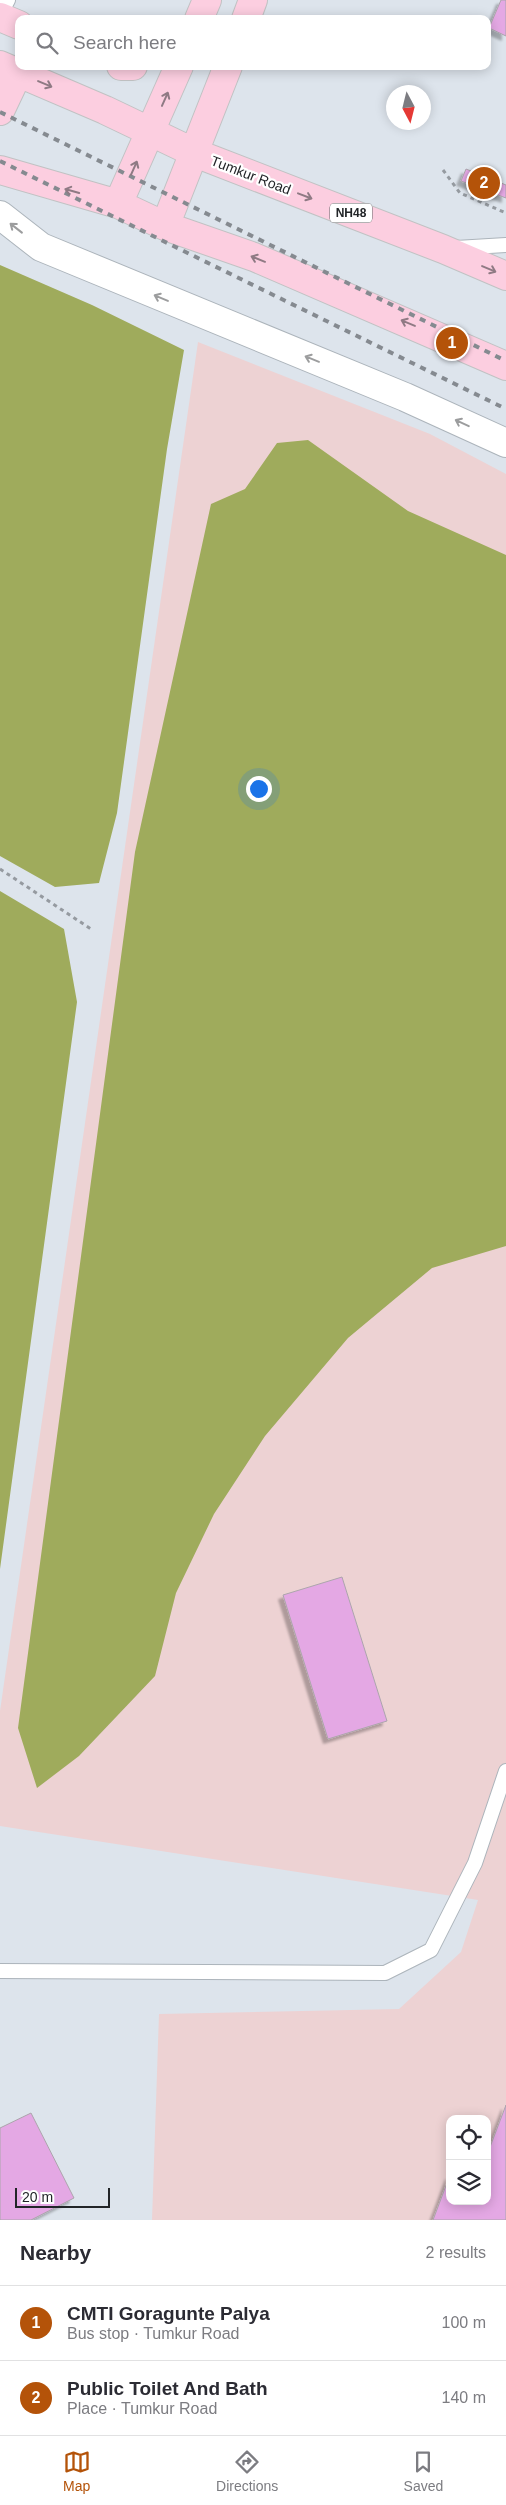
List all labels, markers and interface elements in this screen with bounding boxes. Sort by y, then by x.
search box [15,15,491,70]
icon: search [33,29,61,57]
text: Search here [73,32,177,53]
one-way arrow [37,80,52,90]
north arrow [386,85,431,130]
one-way arrow [160,92,170,107]
street label: Tumkur Road [209,152,293,198]
one-way arrow [130,161,140,176]
pin: 2 [468,164,500,202]
one-way arrow [64,185,80,195]
one-way arrow [297,192,313,201]
road number: NH48 [330,204,372,222]
one-way arrow [10,222,23,233]
one-way arrow [251,254,266,263]
one-way arrow [481,264,496,274]
one-way arrow [154,293,169,302]
one-way arrow [400,318,415,327]
pin: 1 [436,324,468,362]
one-way arrow [305,354,320,364]
one-way arrow [455,417,470,427]
your location [246,776,272,802]
map controls [446,2115,491,2205]
button: locate [446,2115,491,2160]
button: layers [446,2160,491,2205]
scale bar [15,2185,110,2208]
text: 20 m [22,2189,53,2205]
text: Nearby [20,2241,91,2264]
text: 2 results [426,2244,486,2261]
text: CMTI Goragunte Palya [67,2303,270,2324]
text: 1 [32,2314,40,2331]
text: 100 m [442,2314,486,2331]
text: Bus stop · Tumkur Road [67,2325,240,2342]
text: Public Toilet And Bath [67,2378,268,2399]
text: 2 [32,2389,40,2406]
text: 140 m [442,2389,486,2406]
text: Place · Tumkur Road [67,2400,217,2417]
tab: Map [63,2448,91,2494]
tab: Directions [216,2448,278,2494]
tab: Saved [404,2448,443,2494]

